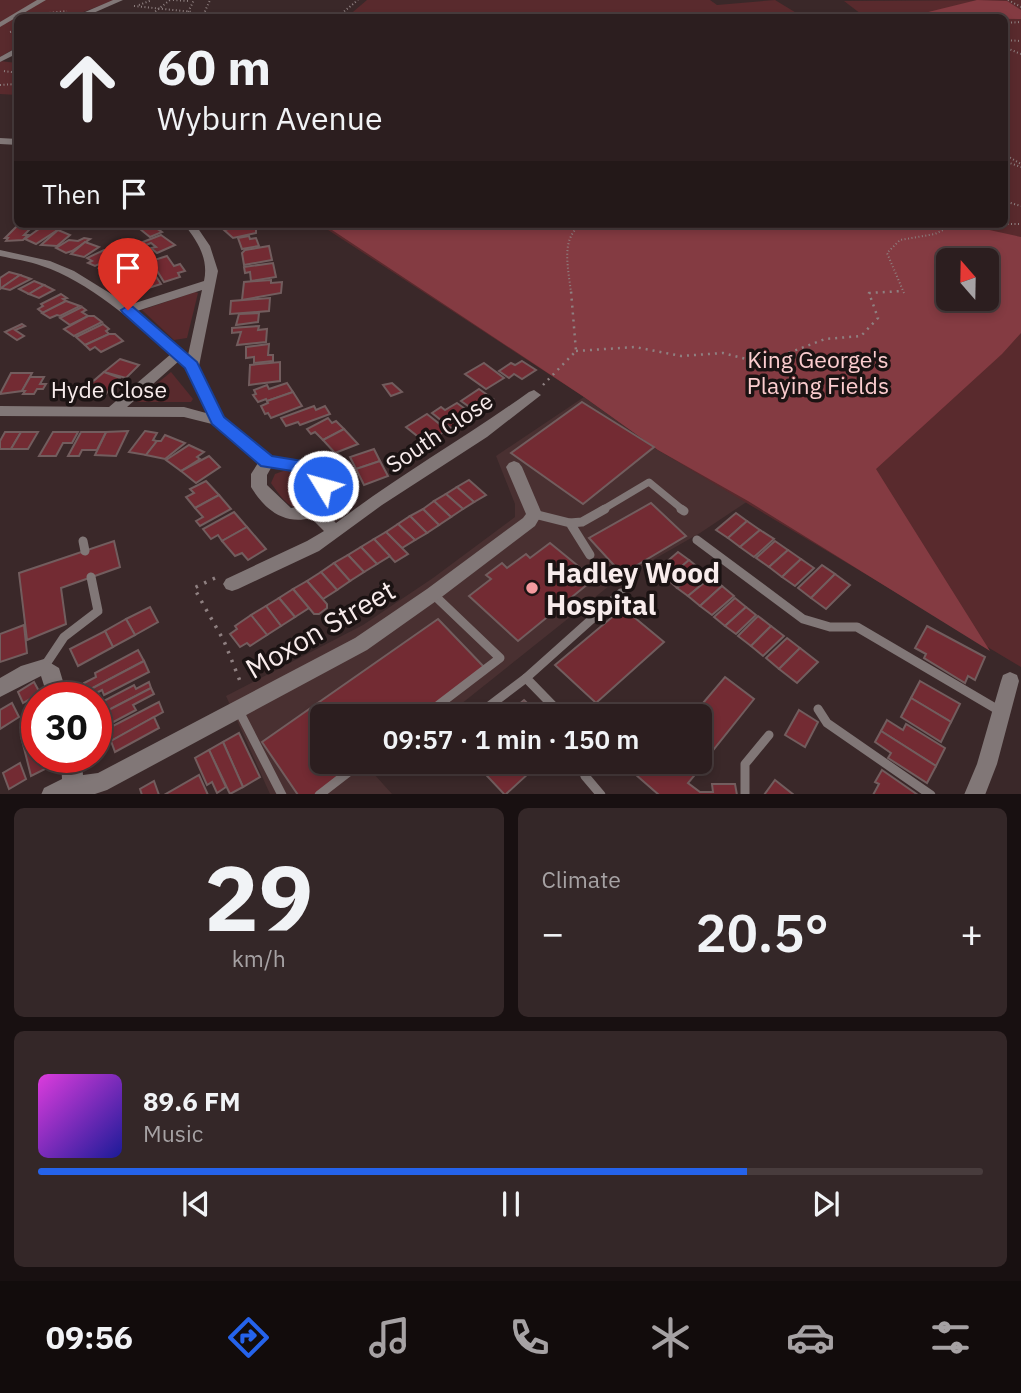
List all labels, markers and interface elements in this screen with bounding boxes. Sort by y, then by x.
text: 60 m [157,35,271,98]
icon: ahead [42,42,133,133]
text: Wyburn Avenue [157,97,383,139]
icon: arrive [115,175,153,213]
text: Then [42,177,101,211]
pin [98,238,158,310]
north arrow [936,248,999,312]
map controls [936,248,999,311]
icon: arrive [109,249,147,287]
park label: King George's Playing Fields [747,344,889,400]
street label: Hyde Close [51,374,167,404]
street label: South Close [380,385,498,479]
position arrow [286,449,360,523]
place label: Hadley Wood Hospital [546,554,720,623]
street label: Moxon Street [238,571,402,687]
marker: Hadley Wood Hospital [524,580,540,596]
speed limit sign: 30 [21,682,112,773]
text: 09:57 · 1 min · 150 m [383,722,639,756]
text: 29 [204,838,313,956]
text: Climate [542,864,621,894]
text: 20.5° [695,899,829,966]
text: − [542,908,564,957]
text: + [960,908,983,957]
text: km/h [232,943,286,973]
text: 89.6 FM [143,1084,241,1118]
text: Music [143,1118,203,1148]
icon: previous [177,1185,215,1223]
icon: pause [492,1185,530,1223]
icon: next [807,1185,845,1223]
icon: directions [224,1313,273,1362]
icon: music [365,1313,414,1362]
icon: phone [505,1313,554,1362]
icon: climate [646,1313,695,1362]
icon: car [786,1313,835,1362]
icon: filters [926,1313,975,1362]
text: 09:56 [46,1316,133,1358]

